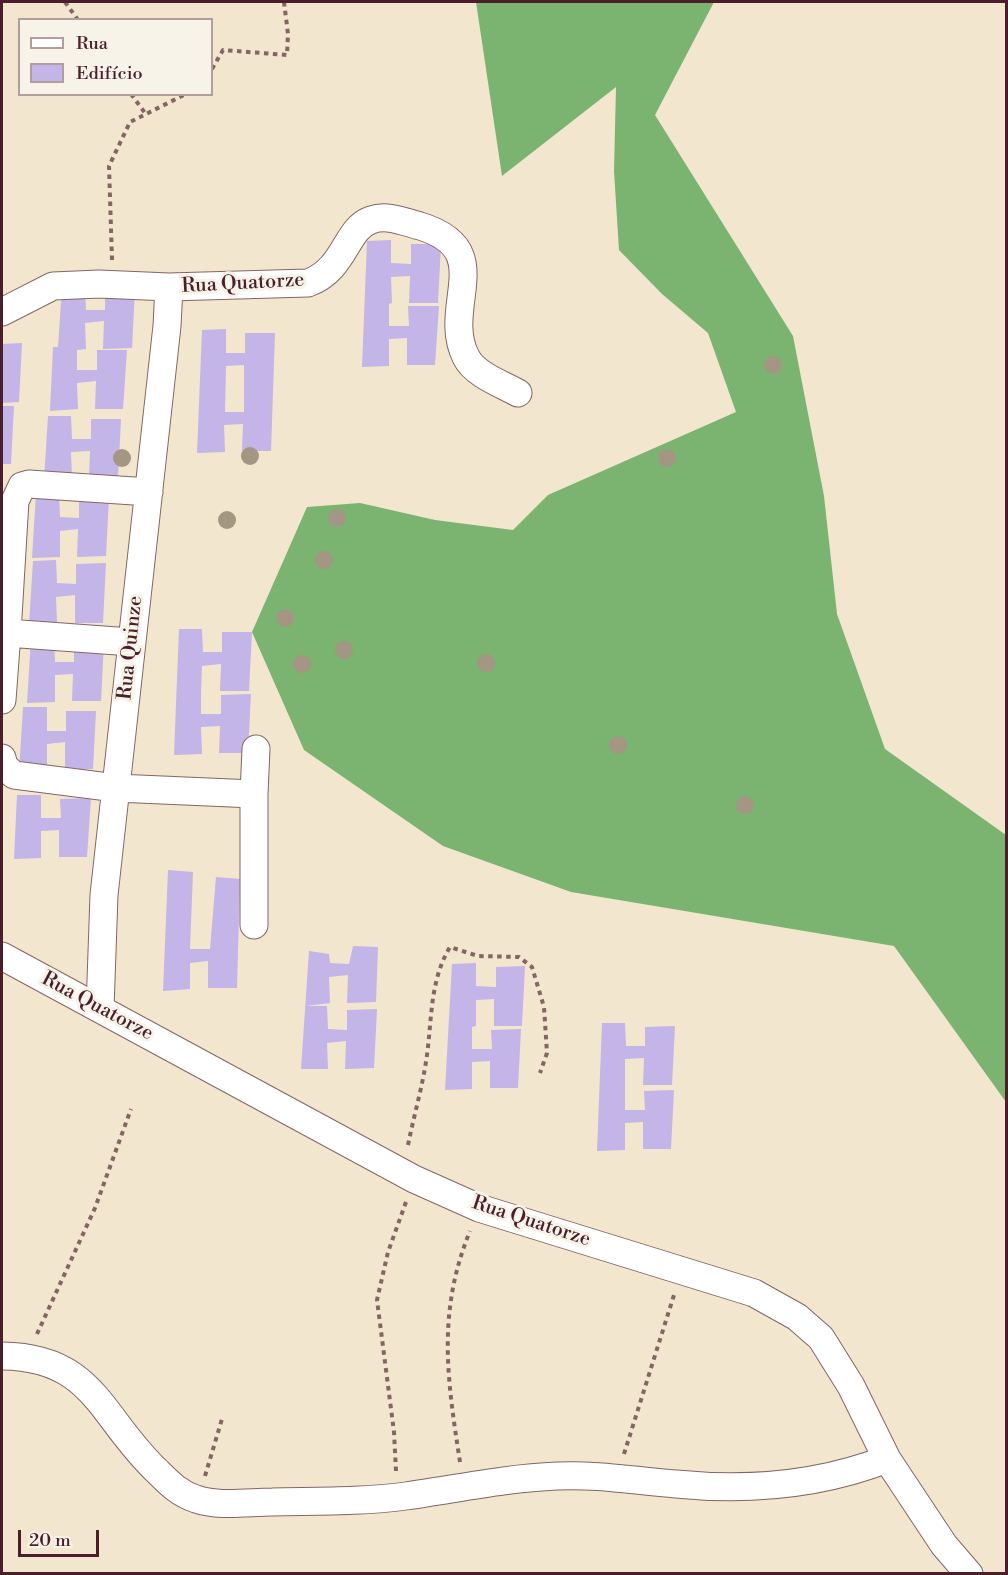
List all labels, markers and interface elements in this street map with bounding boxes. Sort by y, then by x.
legend [18,18,213,96]
text: Rua [76,32,108,55]
text: Edifício [76,62,143,85]
street label: Rua Quatorze [181,269,305,299]
street label: Rua Quinze [114,595,148,701]
street label: Rua Quatorze [37,968,157,1046]
street label: Rua Quatorze [469,1192,593,1252]
scale bar [21,1518,102,1556]
text: 20 m [29,1529,71,1552]

